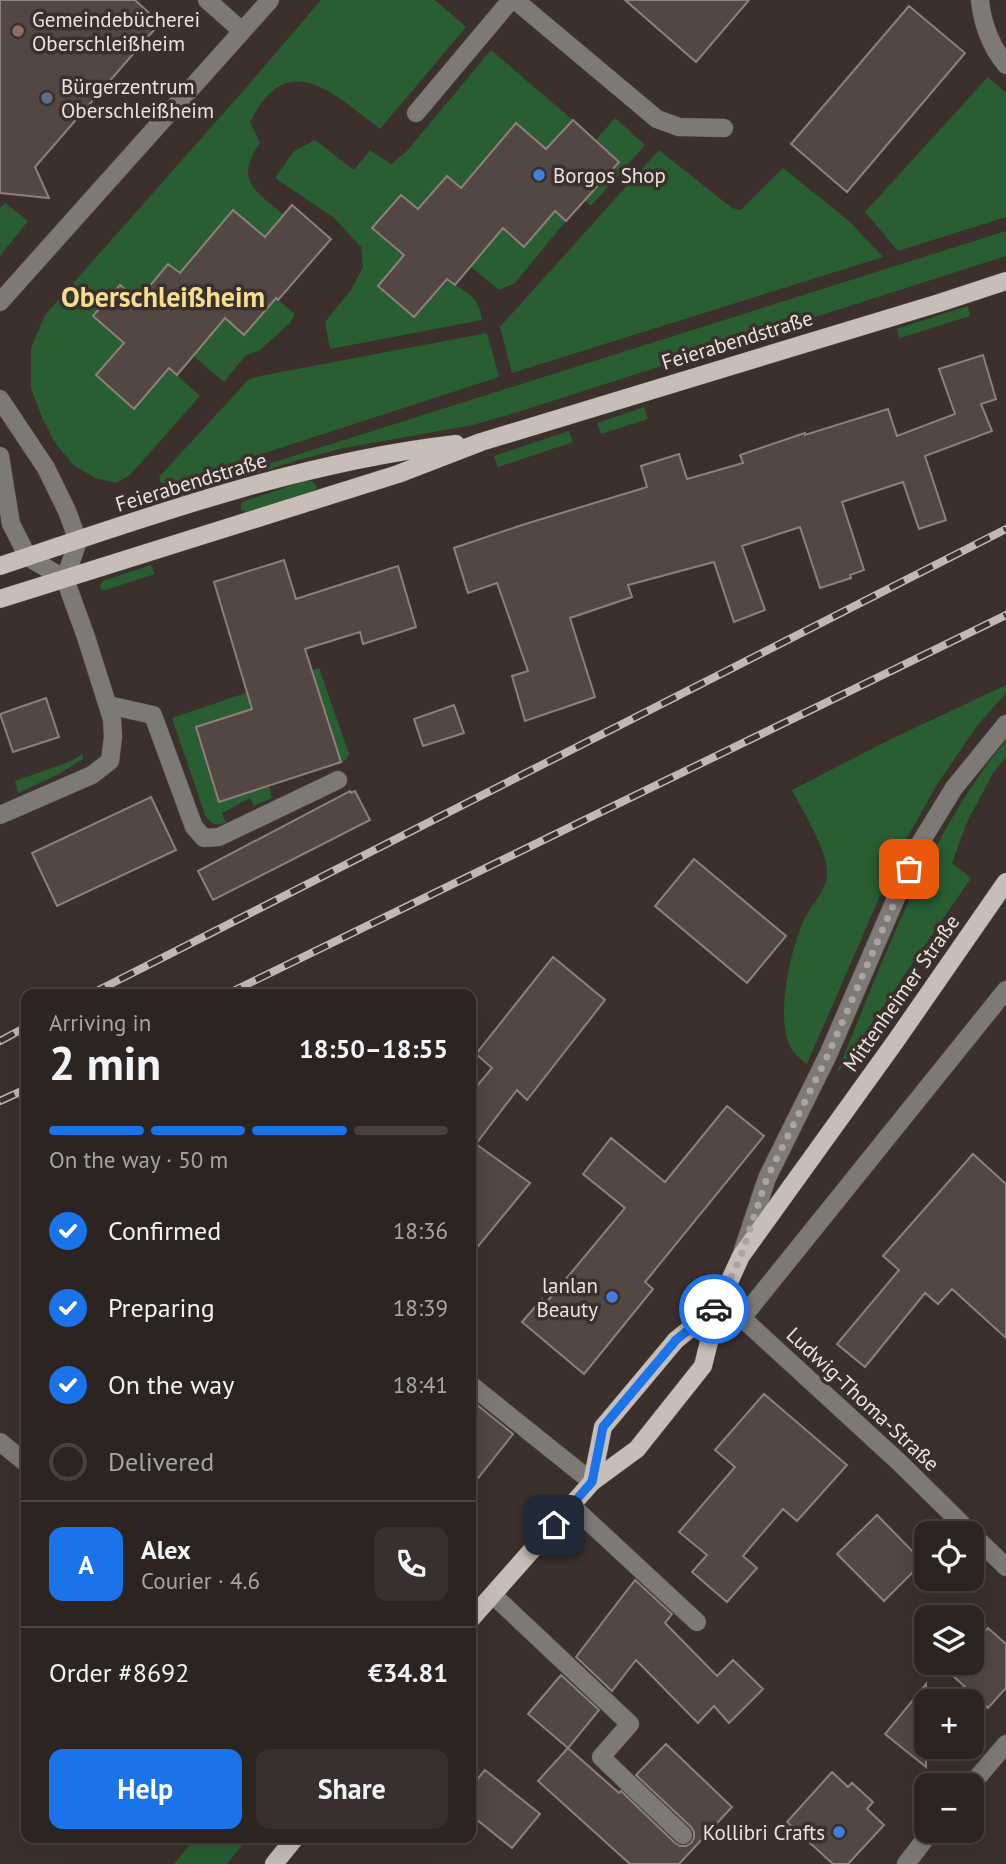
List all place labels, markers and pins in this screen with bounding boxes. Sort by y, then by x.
place label: Gemeindebücherei Oberschleißheim [32,6,200,57]
marker: Gemeindebücherei Oberschleißheim [10,23,26,39]
place label: Bürgerzentrum Oberschleißheim [61,73,214,124]
marker: Bürgerzentrum Oberschleißheim [39,90,55,106]
place label: Borgos Shop [553,162,666,189]
marker: Borgos Shop [531,167,547,183]
pin [879,839,939,899]
place label: lanlan Beauty [536,1272,598,1323]
marker: lanlan Beauty [604,1289,620,1305]
pin [524,1495,584,1555]
place label: Kollibri Crafts [703,1819,825,1846]
marker: Kollibri Crafts [831,1824,847,1840]

